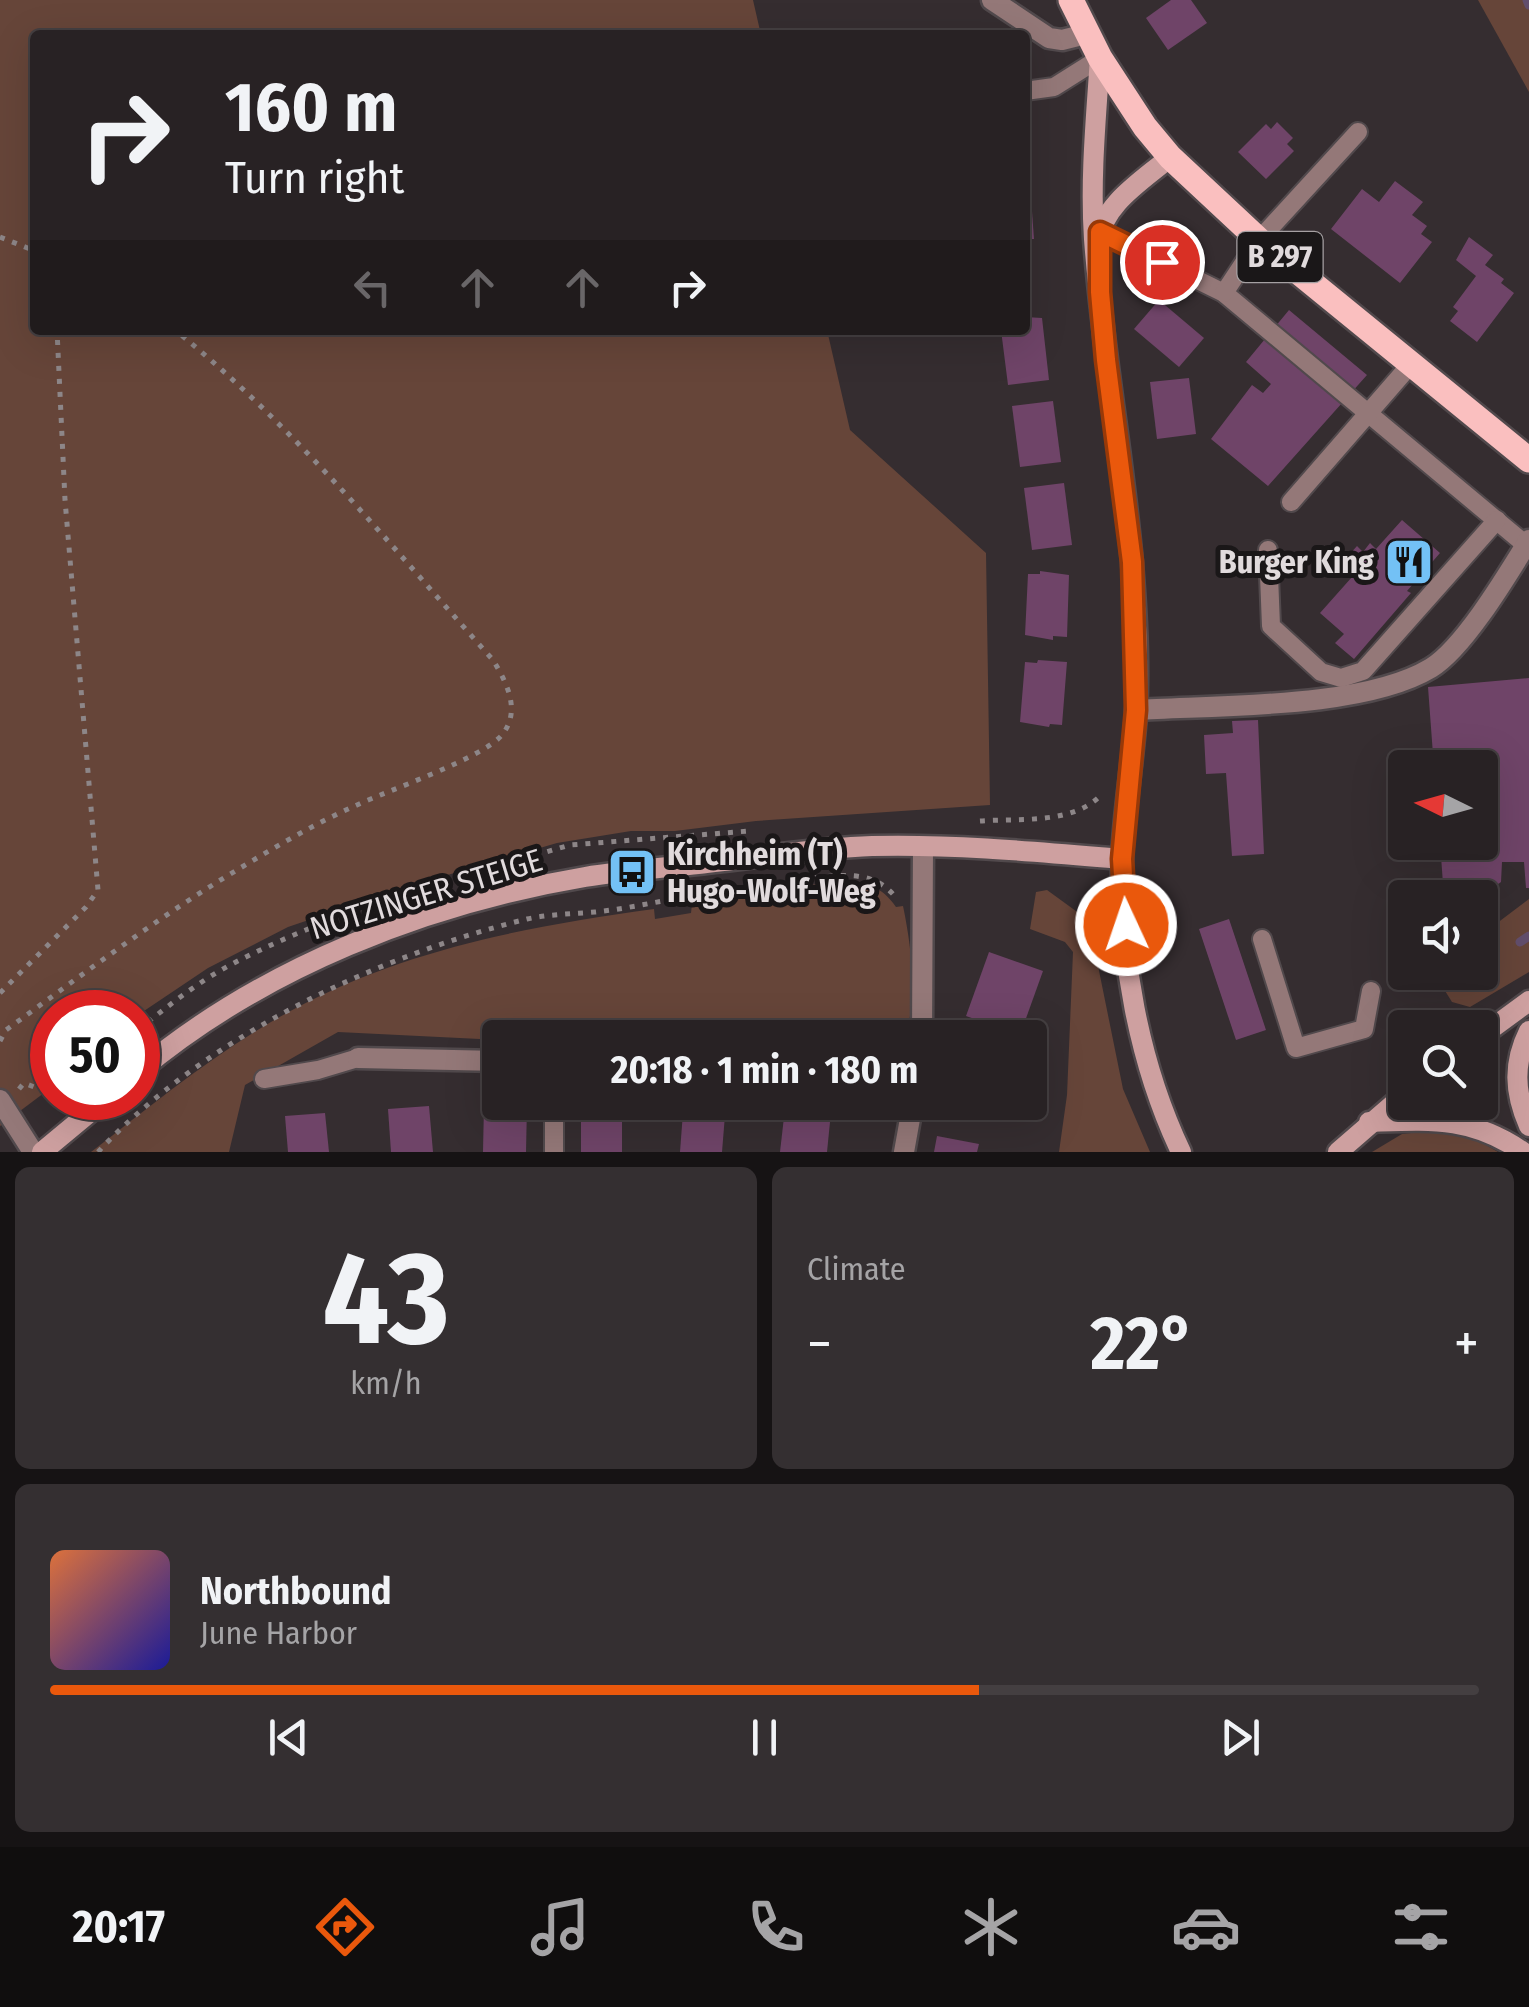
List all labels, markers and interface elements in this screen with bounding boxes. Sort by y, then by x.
text: 160 m [225,66,397,150]
icon: right [60,70,190,200]
text: Turn right [225,151,404,205]
pin [1120,220,1205,305]
road number: B 297 [1238,232,1322,282]
icon: arrive [1135,235,1190,290]
icon: left [345,260,400,315]
icon: ahead [450,260,505,315]
icon: ahead [555,260,610,315]
icon: right [660,260,715,315]
restaurant icon: Burger King [1383,536,1435,588]
place label: Burger King [1219,543,1374,581]
north arrow [1388,750,1498,860]
map controls [1388,750,1498,1120]
place label: Kirchheim (T) Hugo-Wolf-Weg [667,835,876,910]
street label: NOTZINGER STEIGE [305,841,547,947]
bus stop icon: Kirchheim (T) Hugo-Wolf-Weg [606,846,658,898]
position arrow [1074,873,1178,977]
button: sound [1388,880,1498,990]
speed limit sign: 50 [30,990,160,1120]
button: search [1388,1010,1498,1120]
text: 20:18 · 1 min · 180 m [611,1047,918,1093]
text: 43 [323,1221,449,1377]
text: Climate [807,1250,906,1288]
text: 22° [1091,1299,1195,1389]
text: − [807,1311,832,1377]
text: + [1454,1311,1479,1377]
text: km/h [350,1364,422,1402]
text: Northbound [200,1568,392,1614]
text: June Harbor [200,1614,357,1652]
icon: previous [261,1710,316,1765]
icon: pause [737,1710,792,1765]
icon: next [1213,1710,1268,1765]
icon: directions [310,1892,380,1962]
icon: music [525,1892,595,1962]
icon: phone [741,1892,811,1962]
icon: climate [956,1892,1026,1962]
icon: car [1171,1892,1241,1962]
icon: filters [1386,1892,1456,1962]
text: 20:17 [73,1900,165,1954]

